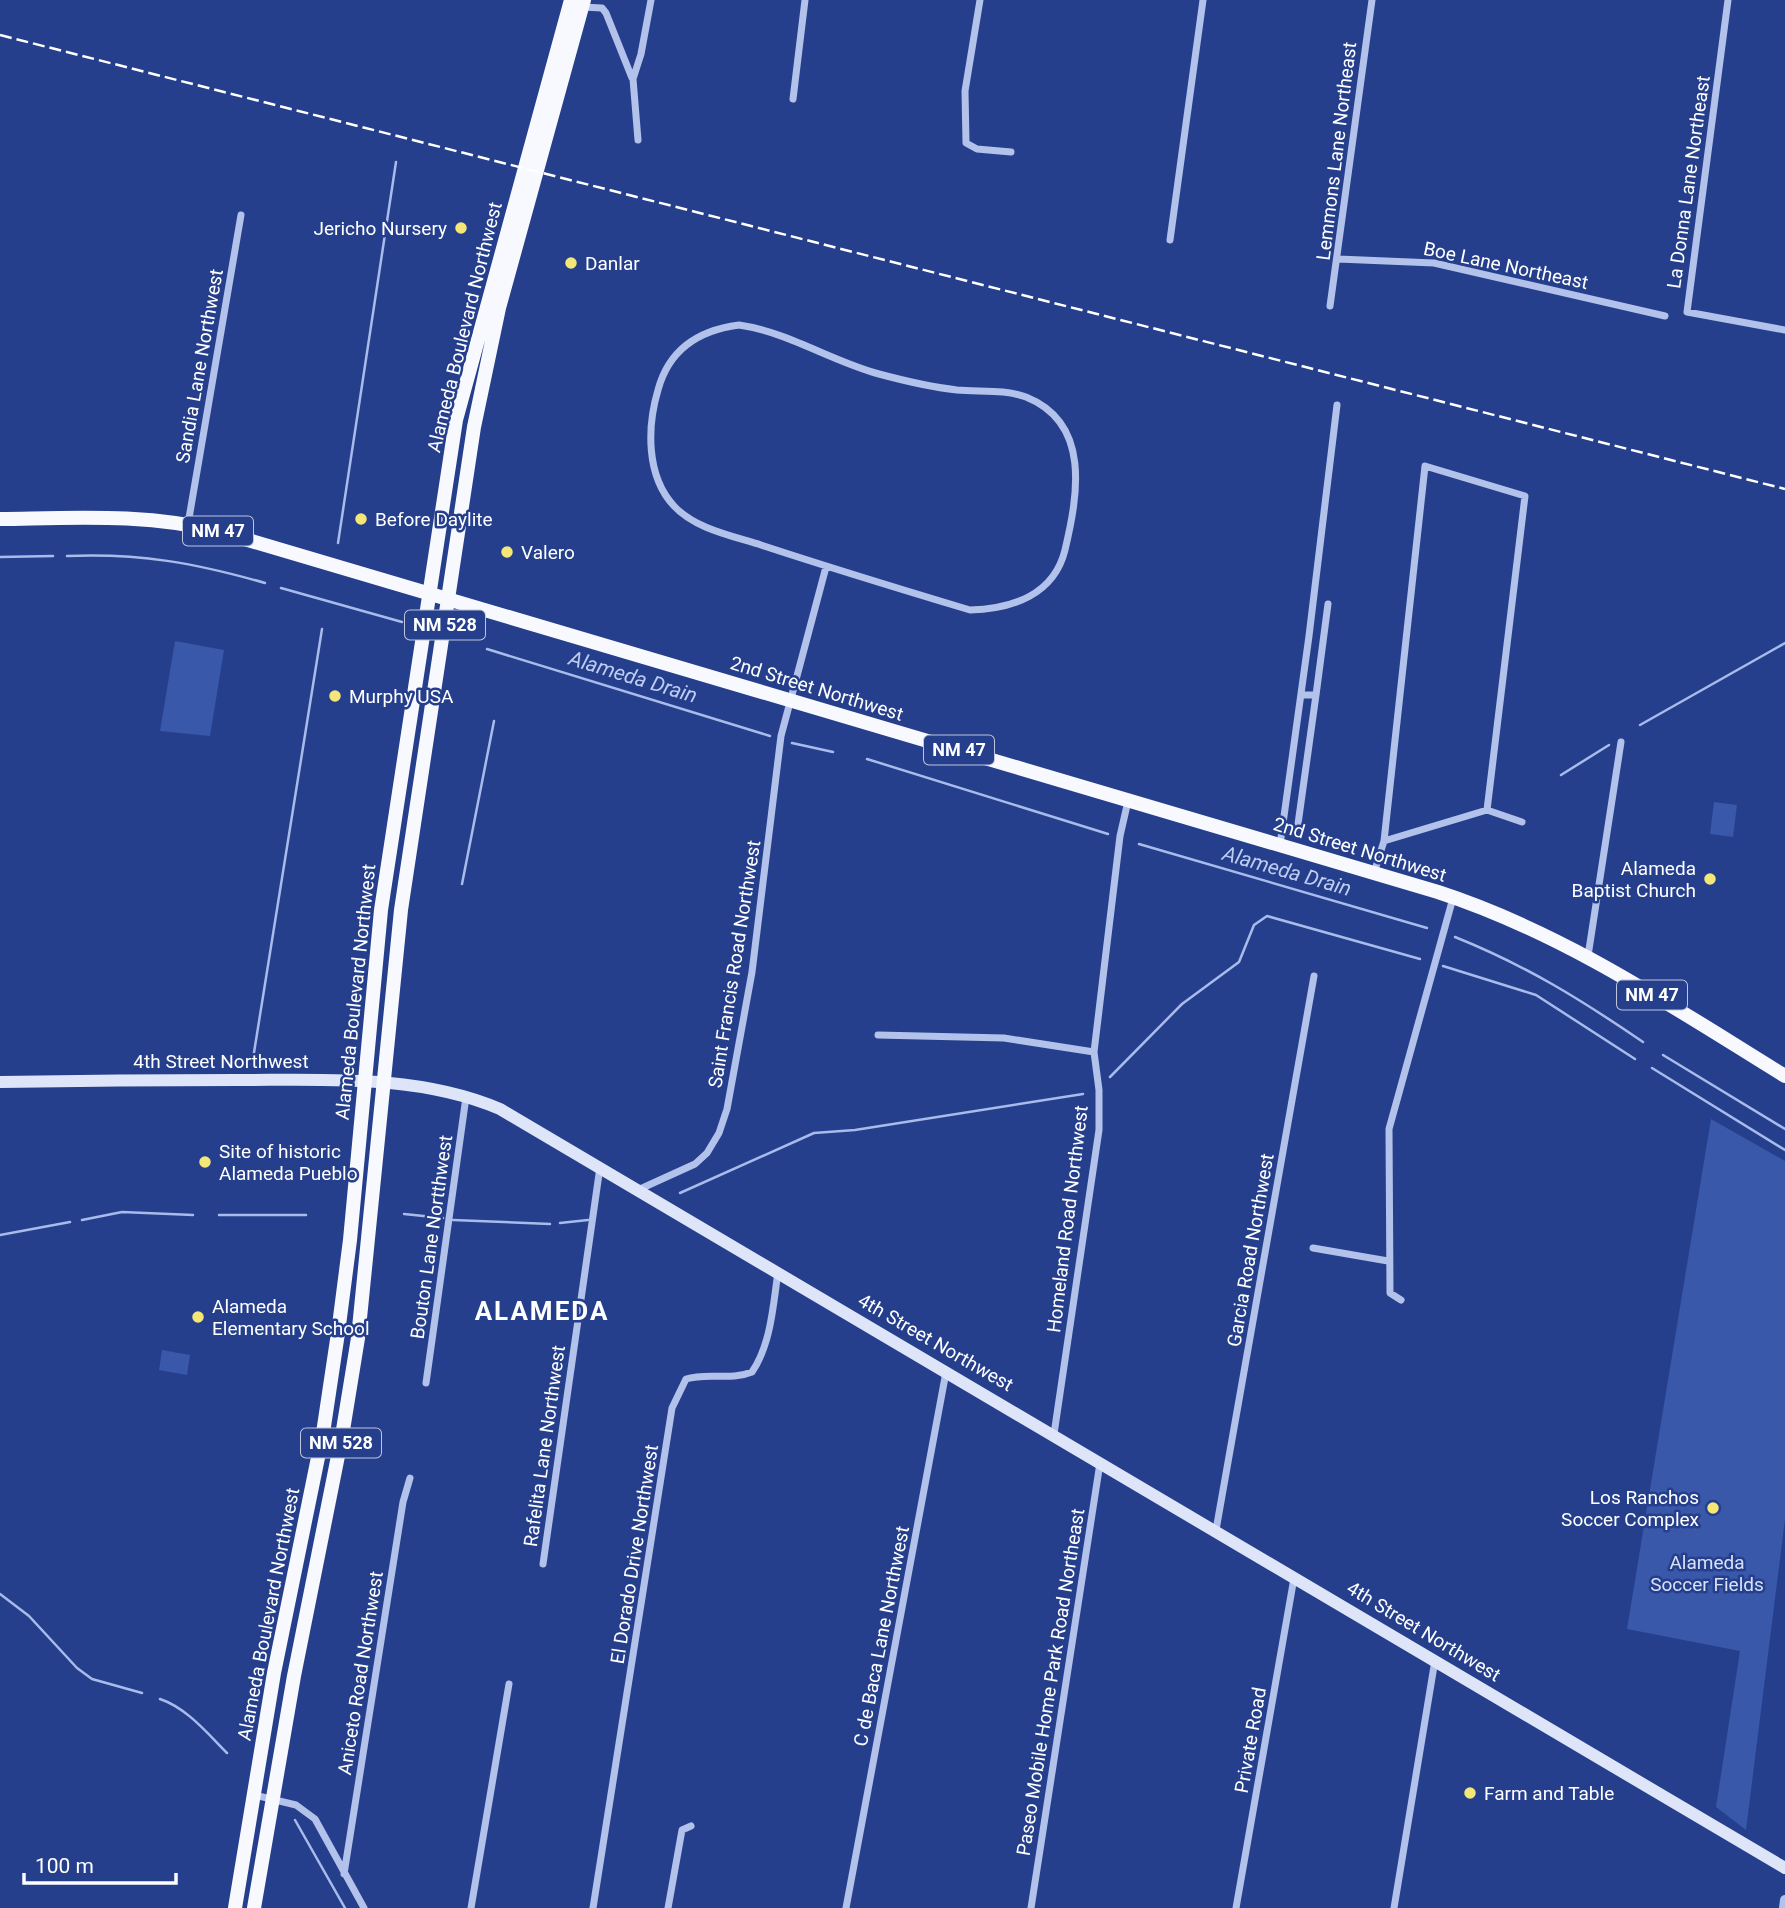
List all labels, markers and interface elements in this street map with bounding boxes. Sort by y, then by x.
street label: Lemmons Lane Northeast [1312,41,1361,262]
street label: La Donna Lane Northeast [1662,74,1715,290]
street label: Alameda Boulevard Northwest [422,200,507,455]
place label: Jericho Nursery [313,217,447,240]
marker: Jericho Nursery [453,220,469,236]
street label: Boe Lane Northeast [1421,237,1590,294]
place label: Danlar [585,252,640,275]
marker: Danlar [563,255,579,271]
street label: Sandia Lane Northwest [171,267,228,465]
place label: Before Daylite [375,508,493,531]
marker: Before Daylite [353,511,369,527]
road number: NM 47 [183,516,253,546]
place label: Valero [521,541,575,564]
marker: Valero [499,544,515,560]
road number: NM 528 [405,610,485,640]
water label: Alameda Drain [565,646,700,708]
street label: 2nd Street Northwest [728,651,906,726]
place label: Murphy USA [349,685,454,708]
marker: Murphy USA [327,688,343,704]
road number: NM 47 [924,736,994,764]
street label: 2nd Street Northwest [1271,812,1449,887]
street label: Saint Francis Road Northwest [704,839,765,1090]
water label: Alameda Drain [1219,841,1354,901]
place label: Alameda Baptist Church [1572,857,1696,902]
street label: Alameda Boulevard Northwest [331,863,380,1121]
marker: Alameda Baptist Church [1702,871,1718,887]
road number: NM 47 [1617,980,1687,1010]
street label: 4th Street Northwest [133,1050,309,1073]
street label: Homeland Road Northwest [1042,1104,1093,1334]
street label: Bouton Lane Nortthwest [406,1134,457,1340]
place label: Site of historic Alameda Pueblo [219,1140,358,1185]
street label: Garcia Road Northwest [1222,1152,1279,1349]
marker: Site of historic Alameda Pueblo [197,1154,213,1170]
street label: 4th Street Northwest [854,1289,1017,1396]
place label: Alameda Elementary School [212,1295,370,1340]
district label: ALAMEDA [475,1296,609,1326]
marker: Alameda Elementary School [190,1309,206,1325]
street label: Rafelita Lane Northwest [519,1344,570,1548]
road number: NM 528 [301,1428,381,1458]
street label: El Dorado Drive Northwest [606,1443,663,1665]
street label: Alameda Boulevard Northwest [233,1486,304,1742]
place label: Los Ranchos Soccer Complex [1561,1486,1700,1531]
marker: Los Ranchos Soccer Complex [1705,1500,1721,1516]
street label: Paseo Mobile Home Park Road Northeast [1012,1507,1089,1857]
street label: C de Baca Lane Northwest [849,1524,914,1748]
park label: Alameda Soccer Fields [1650,1551,1764,1596]
street label: Aniceto Road Northwest [333,1570,388,1776]
street label: 4th Street Northwest [1343,1576,1505,1686]
street label: Private Road [1230,1685,1271,1795]
place label: Farm and Table [1484,1782,1614,1805]
marker: Farm and Table [1462,1785,1478,1801]
scale bar [24,1842,177,1886]
text: 100 m [35,1854,94,1878]

